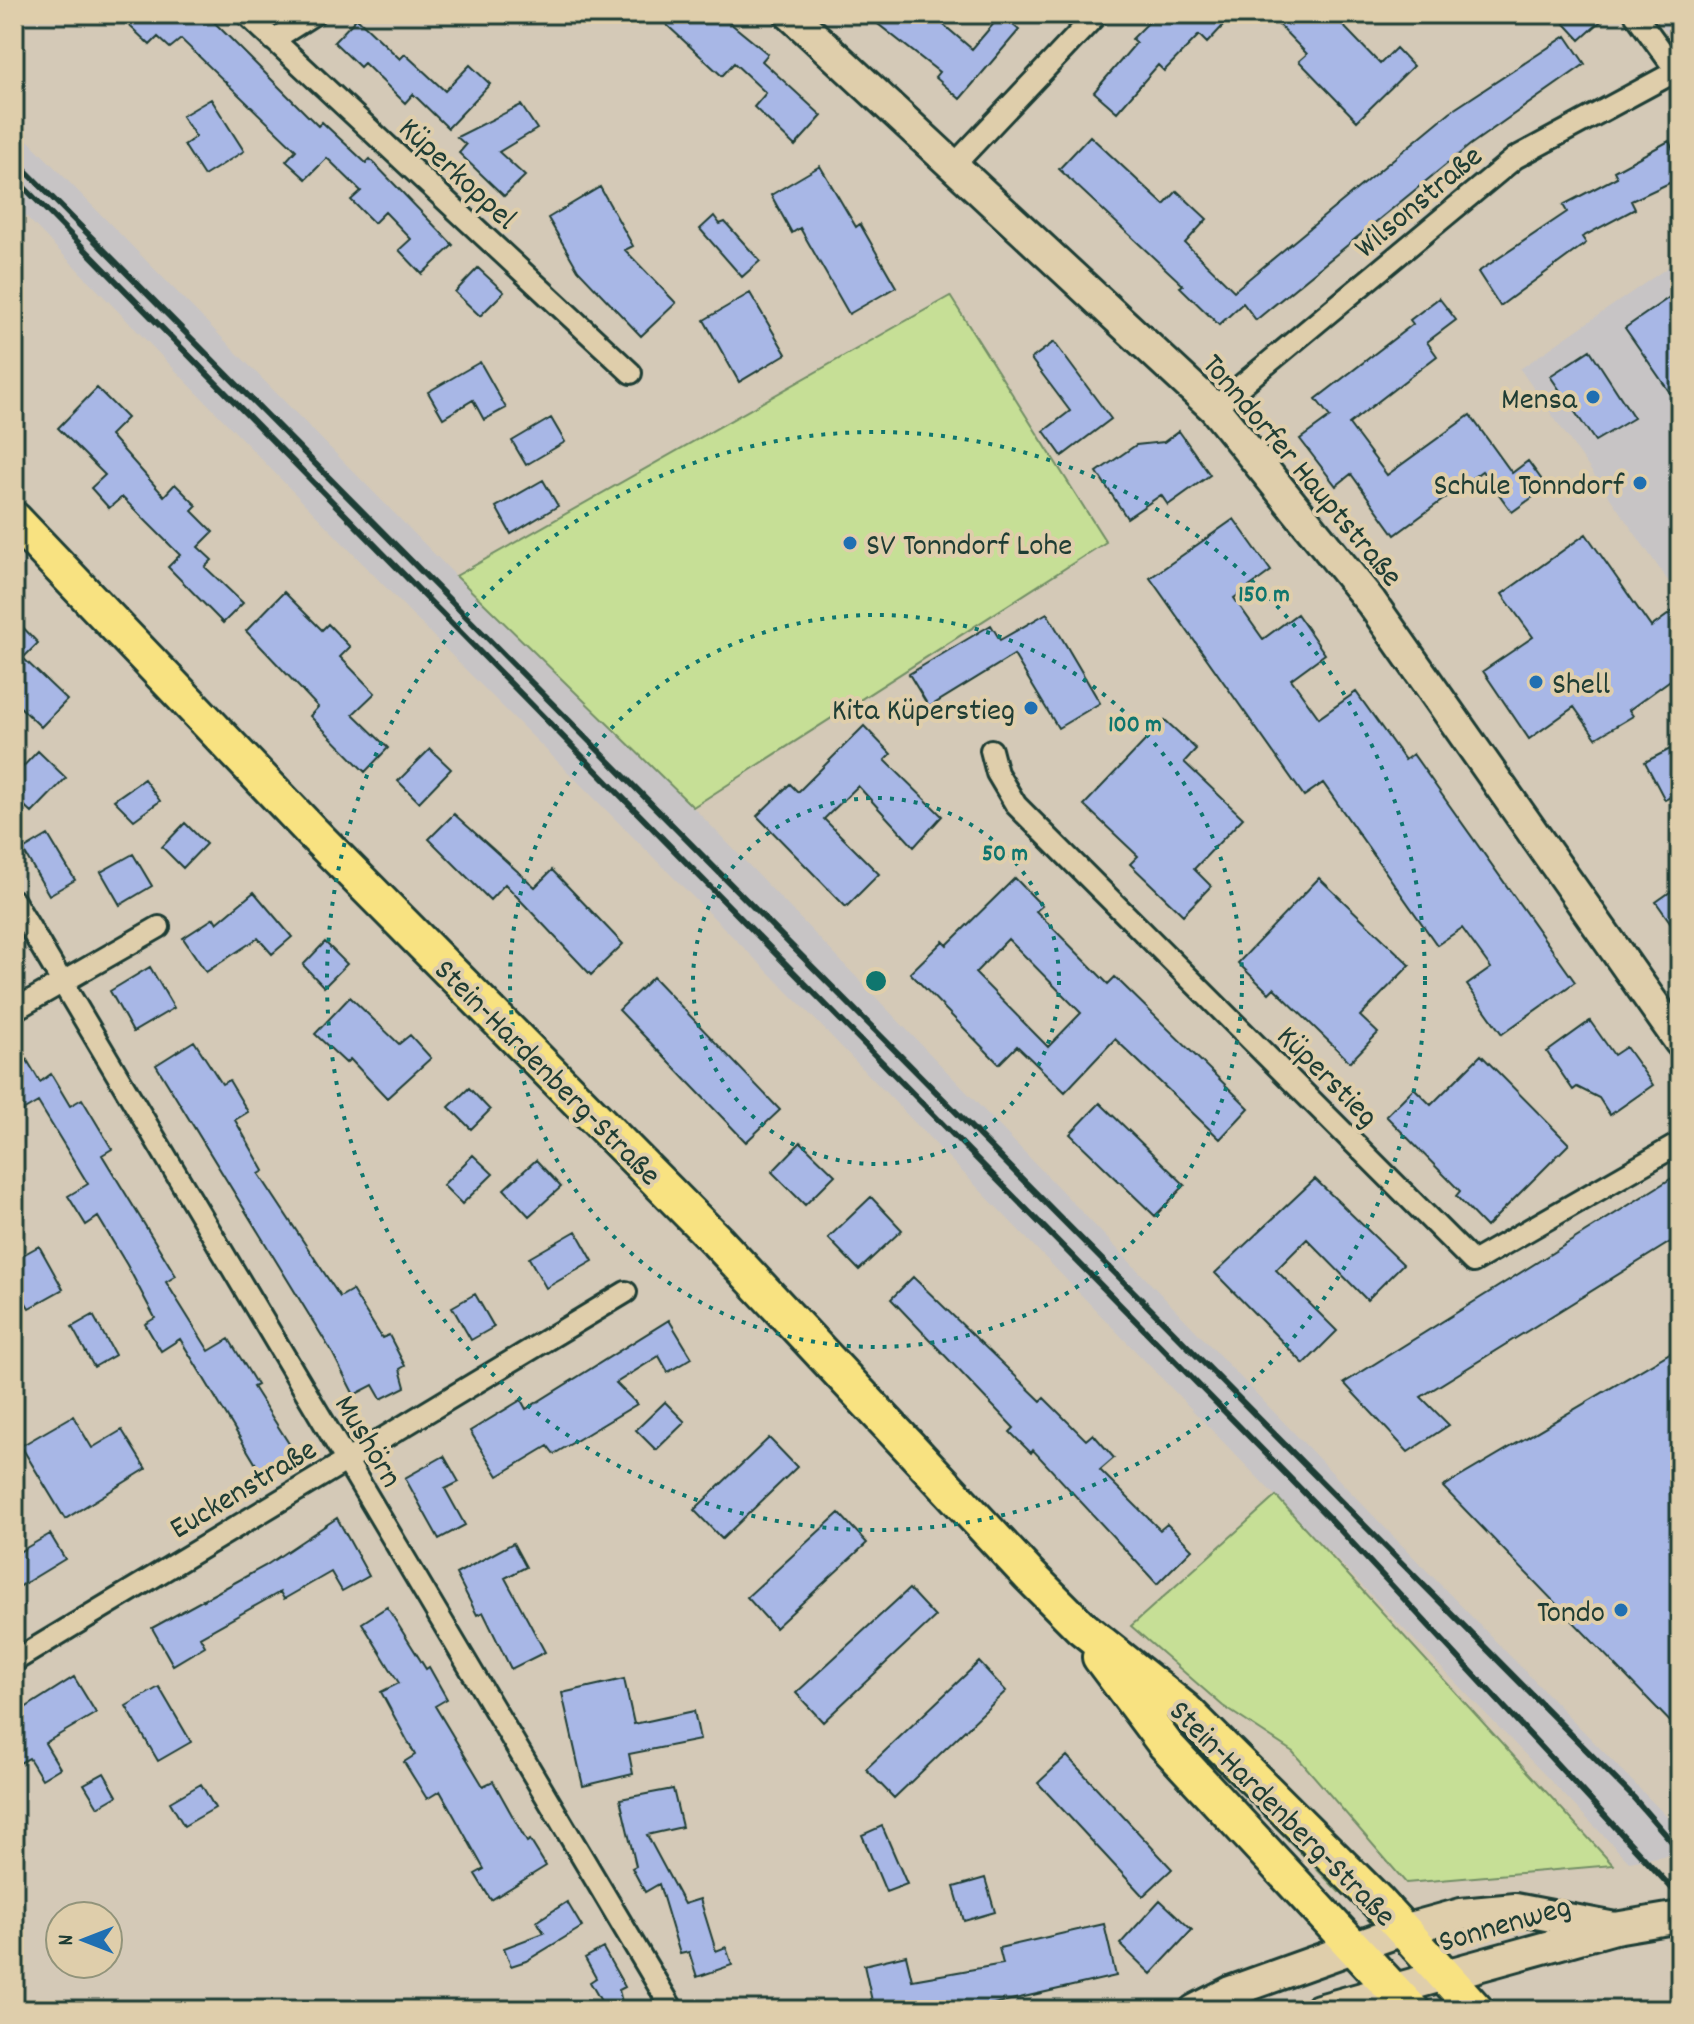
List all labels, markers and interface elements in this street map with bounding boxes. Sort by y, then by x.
street label: Küperkoppel [386,108,526,243]
street label: Wilsonstraße [1346,136,1495,272]
street label: Tonndorfer Hauptstraße [1189,345,1412,599]
place label: Mensa [1501,379,1578,425]
marker: Mensa [1584,388,1602,406]
place label: Schule Tonndorf [1433,465,1625,511]
marker: Schule Tonndorf [1631,474,1649,492]
place label: SV Tonndorf Lohe [866,525,1072,571]
marker: SV Tonndorf Lohe [841,534,859,552]
text: 150 m [1238,579,1290,613]
place label: Shell [1552,664,1610,710]
marker: Shell [1527,673,1545,691]
place label: Kita Küperstieg [832,690,1015,736]
marker: Kita Küperstieg [1022,699,1040,717]
text: 100 m [1108,709,1162,743]
text: 50 m [982,838,1028,872]
street label: Stein-Hardenberg-Straße [421,950,670,1199]
centre of rings [862,967,890,995]
street label: Küperstieg [1264,1017,1387,1140]
street label: Mushörn [320,1387,412,1498]
street label: Euckenstraße [162,1429,327,1553]
place label: Tondo [1537,1592,1605,1638]
marker: Tondo [1612,1601,1630,1619]
street label: Stein-Hardenberg-Straße [1156,1691,1405,1940]
street label: Sonnenweg [1434,1886,1577,1968]
north arrow [44,1900,124,1980]
text: N [52,1934,83,1945]

